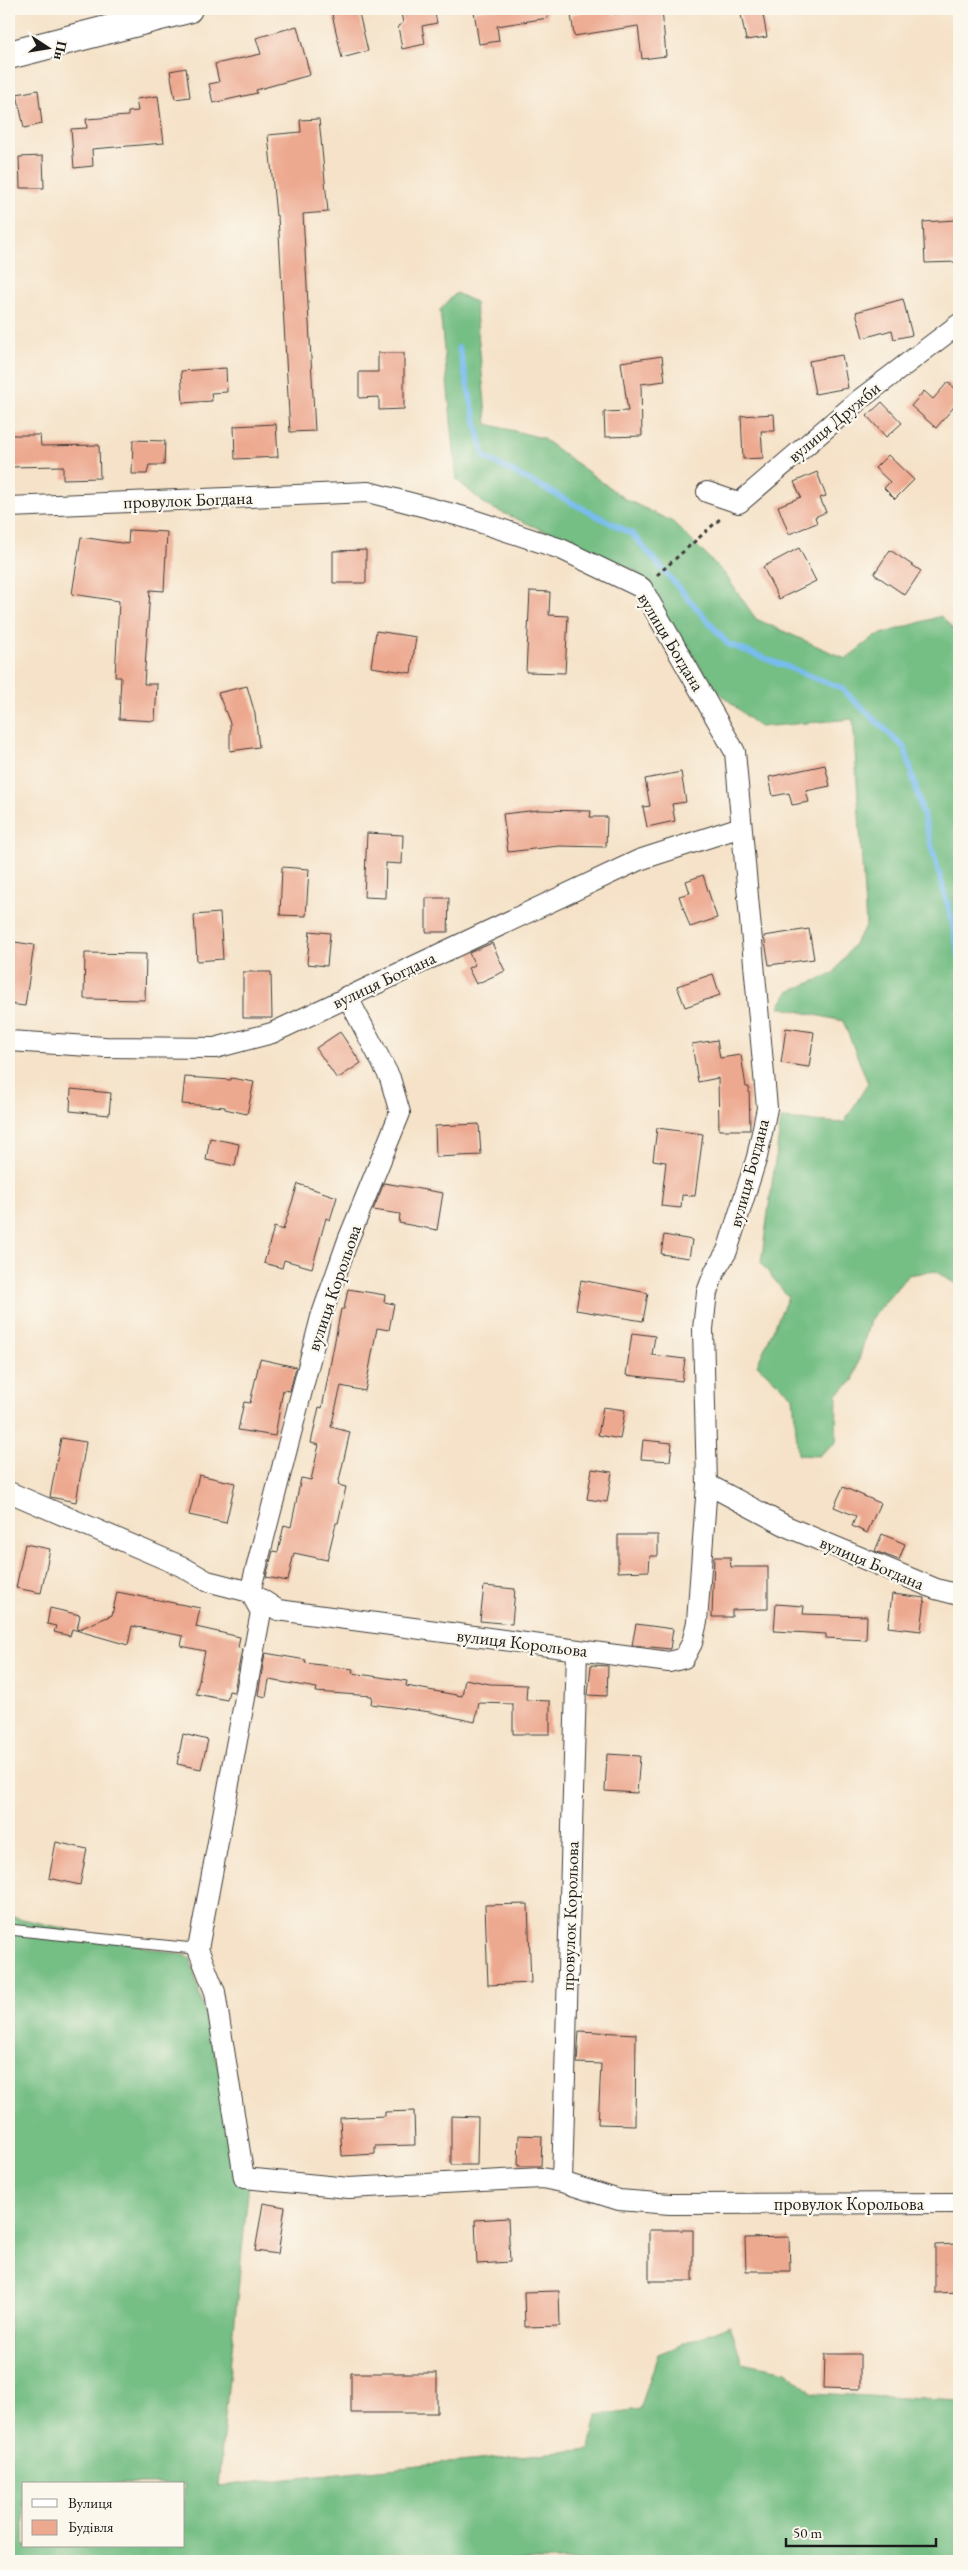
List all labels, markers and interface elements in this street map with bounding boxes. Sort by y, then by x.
north arrow [22,22,72,72]
text: Пн [50,39,72,62]
street label: вулиця Дружби [783,376,885,467]
street label: провулок Богдана [123,486,254,513]
street label: вулиця Богдана [633,588,710,696]
street label: вулиця Богдана [329,945,440,1013]
street label: вулиця Богдана [723,1115,774,1230]
street label: вулиця Корольова [301,1221,366,1354]
street label: вулиця Богдана [816,1530,929,1595]
street label: вулиця Корольова [455,1623,590,1662]
street label: провулок Корольова [555,1840,584,1991]
street label: провулок Корольова [774,2192,925,2215]
legend [22,2482,185,2548]
text: Вулиця [68,2493,113,2512]
scale bar [786,2515,936,2547]
text: Будівля [68,2517,114,2536]
text: 50 m [793,2523,822,2542]

